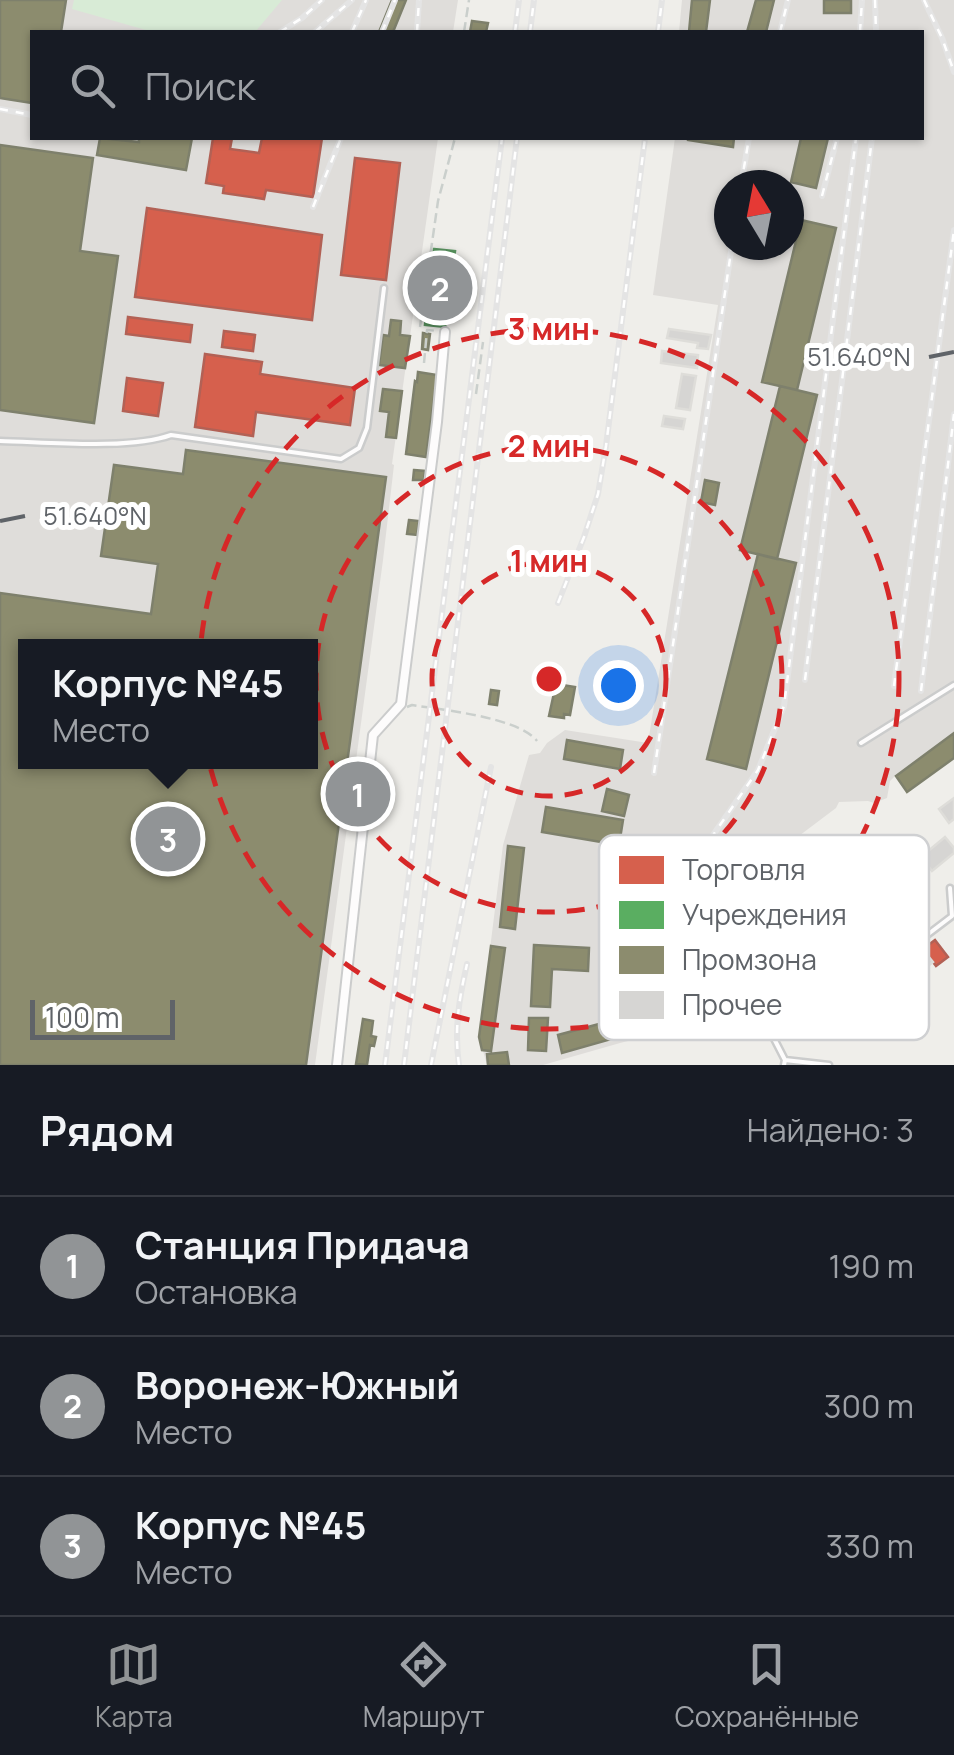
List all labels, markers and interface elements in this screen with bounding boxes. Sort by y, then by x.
search box [30,30,924,140]
icon: search [65,58,120,113]
text: Поиск [145,59,255,111]
north arrow [714,170,804,260]
pin: 2 [408,250,472,326]
text: 3 мин [508,308,590,349]
text: 51.640°N [807,339,911,374]
text: 2 мин [508,425,590,466]
text: 51.640°N [43,498,147,533]
text: 1 мин [510,540,588,581]
popup [18,639,318,769]
text: Корпус №45 [52,656,284,708]
your location [593,660,644,711]
centre of rings [531,661,567,697]
text: Место [52,708,150,752]
pin: 1 [326,756,390,832]
pin: 3 [136,802,200,876]
legend [599,835,929,1040]
text: Торговля [682,850,805,888]
text: Учреждения [682,895,847,933]
text: Промзона [682,940,817,978]
text: Прочее [682,985,782,1023]
scale bar [30,995,175,1040]
text: 100 m [45,998,119,1036]
text: Рядом [40,1101,174,1159]
text: Найдено: 3 [747,1108,914,1152]
text: Станция Придача [135,1218,470,1270]
text: 1 [65,1244,80,1288]
text: 190 m [829,1244,914,1288]
text: Остановка [135,1270,297,1314]
text: Воронеж-Южный [135,1358,459,1410]
text: 2 [63,1384,82,1428]
text: 300 m [824,1384,914,1428]
text: Место [135,1410,233,1454]
text: Корпус №45 [135,1498,366,1550]
text: 3 [63,1524,82,1568]
text: 330 m [826,1524,914,1568]
text: Место [135,1550,233,1594]
tab: Карта [95,1637,173,1735]
tab: Маршрут [363,1637,485,1735]
tab: Сохранённые [675,1637,859,1735]

